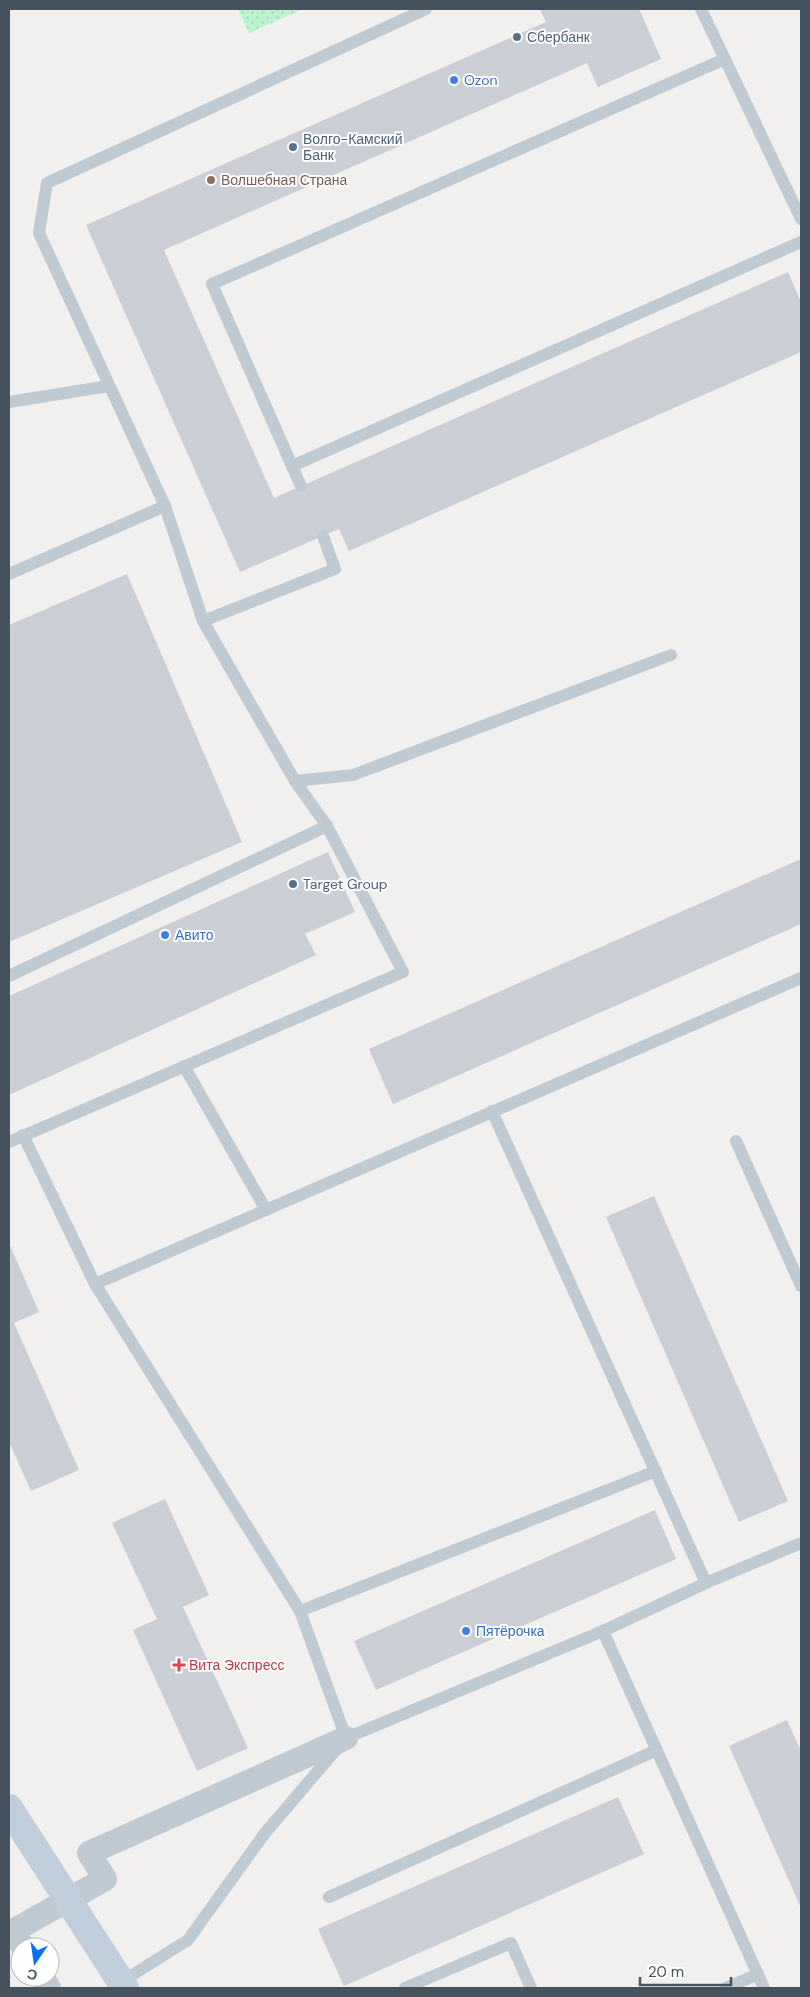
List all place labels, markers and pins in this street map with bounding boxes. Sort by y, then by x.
place label: Сбербанк [527,28,591,46]
marker: Сбербанк [511,31,523,43]
place label: Ozon [464,71,498,89]
marker: Ozon [448,74,460,86]
place label: Волго-Камский Банк [303,130,402,164]
marker: Волго-Камский Банк [287,141,299,153]
place label: Волшебная Страна [221,171,348,189]
marker: Волшебная Страна [205,174,217,186]
place label: Target Group [303,875,388,893]
marker: Target Group [287,878,299,890]
place label: Авито [175,926,214,944]
marker: Авито [159,929,171,941]
place label: Пятёрочка [476,1622,545,1640]
marker: Пятёрочка [460,1625,472,1637]
place label: Вита Экспресс [189,1656,284,1674]
marker: Вита Экспресс [173,1659,185,1671]

